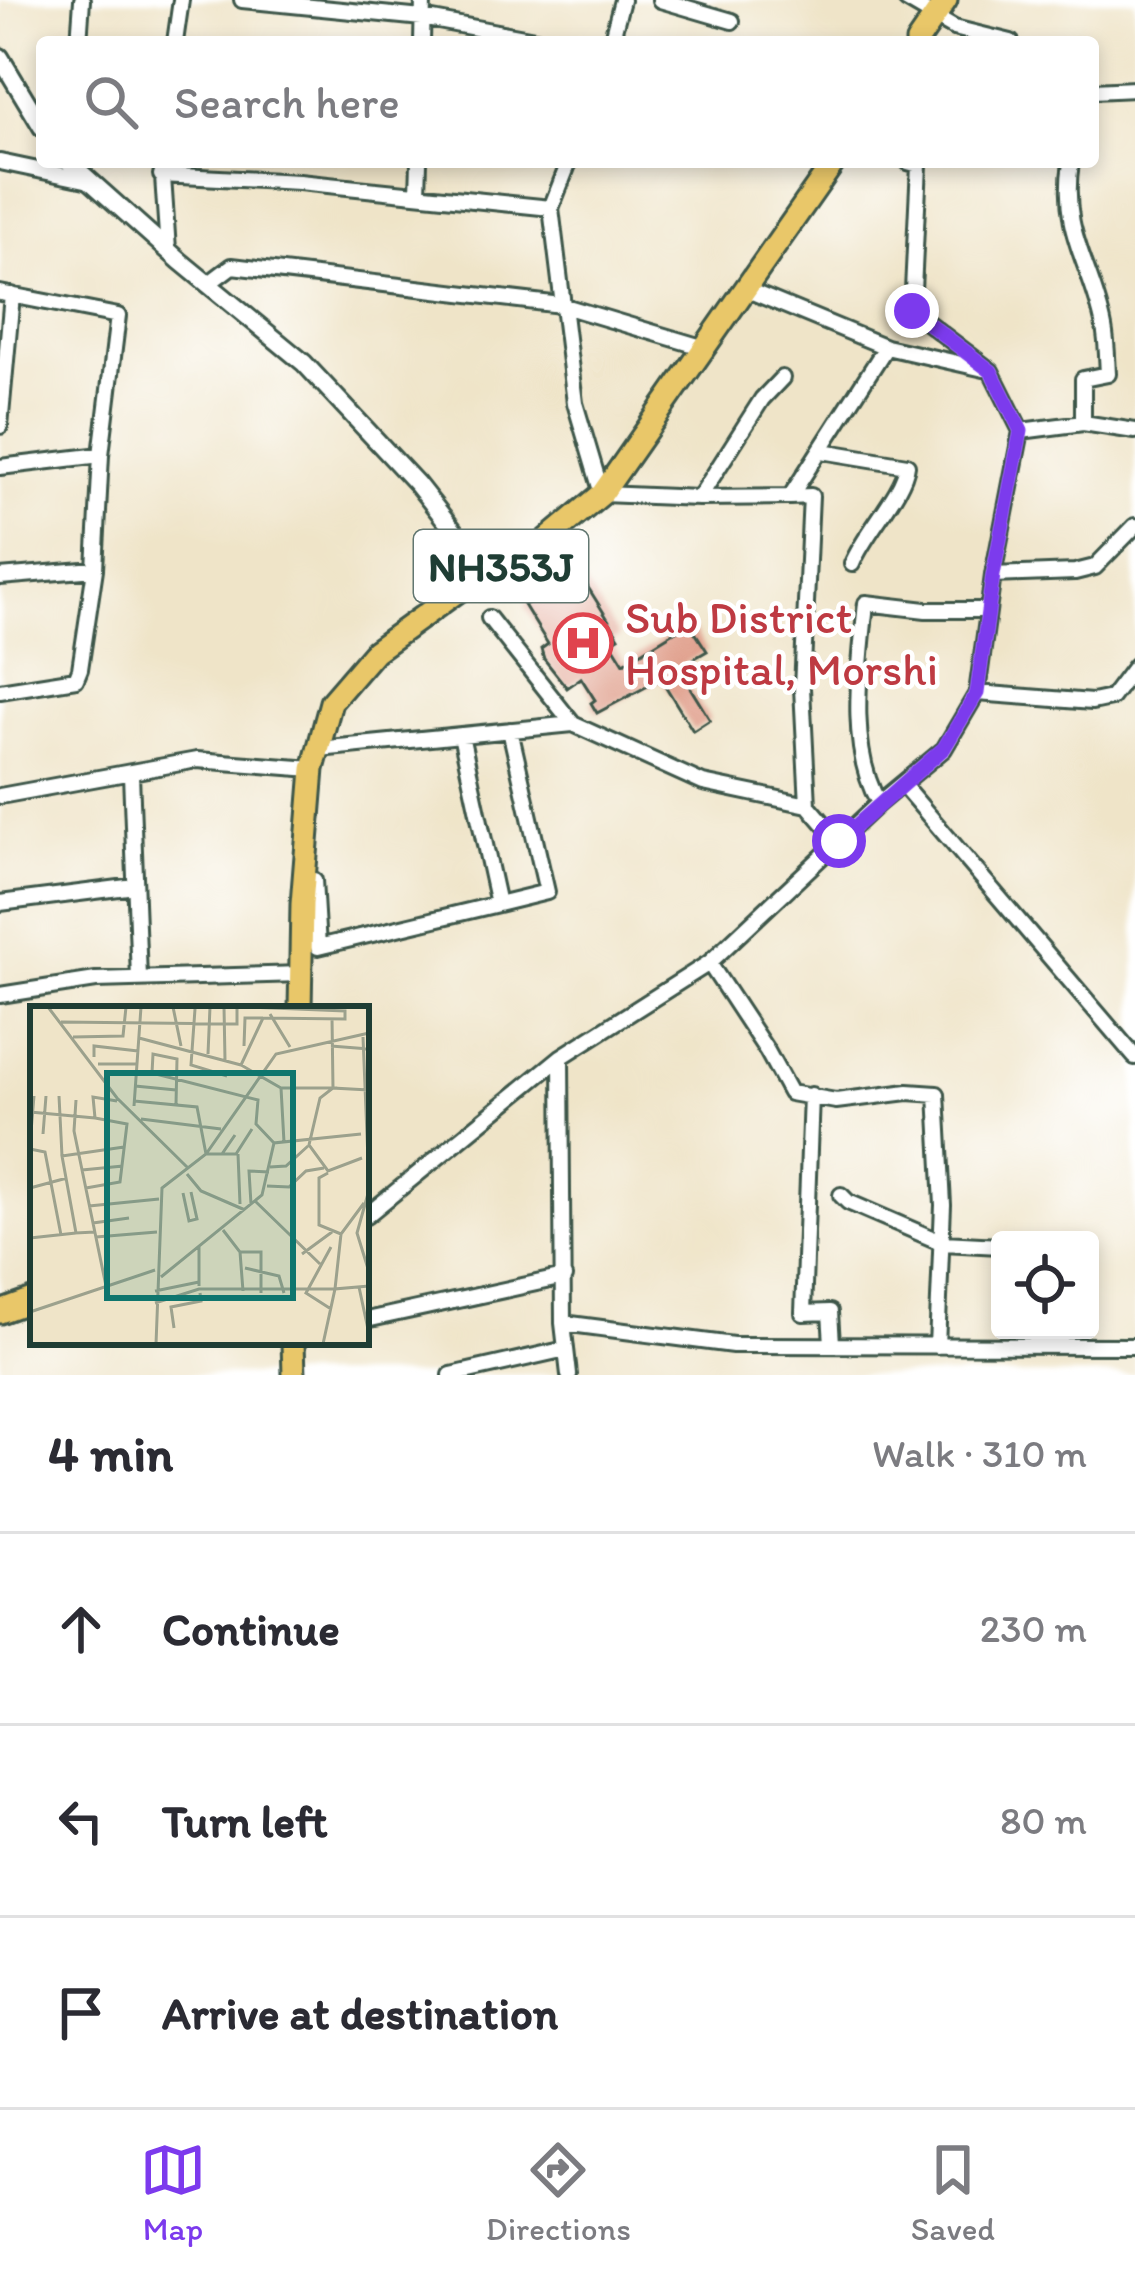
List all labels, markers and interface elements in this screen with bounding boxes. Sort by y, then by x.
search box [36,36,1099,168]
icon: search [78,69,144,135]
text: Search here [174,75,400,129]
route end [885,284,939,338]
road number: NH353J [414,530,588,602]
place label: Sub District Hospital, Morshi [625,590,938,696]
hospital icon: Sub District Hospital, Morshi [552,612,614,674]
route start [812,814,866,868]
inset map [30,1006,369,1345]
map controls [991,1231,1099,1339]
button: locate [991,1231,1099,1339]
text: 4 min [48,1423,173,1484]
text: Walk · 310 m [872,1430,1087,1477]
icon: ahead [48,1596,114,1662]
text: Continue [162,1602,340,1656]
text: 230 m [980,1605,1087,1652]
icon: left [48,1788,114,1854]
text: Turn left [162,1794,328,1848]
text: 80 m [1000,1797,1087,1844]
icon: arrive [48,1980,114,2046]
text: Arrive at destination [162,1986,558,2040]
tab: Map [140,2137,206,2248]
tab: Directions [486,2137,631,2248]
tab: Saved [911,2137,995,2248]

